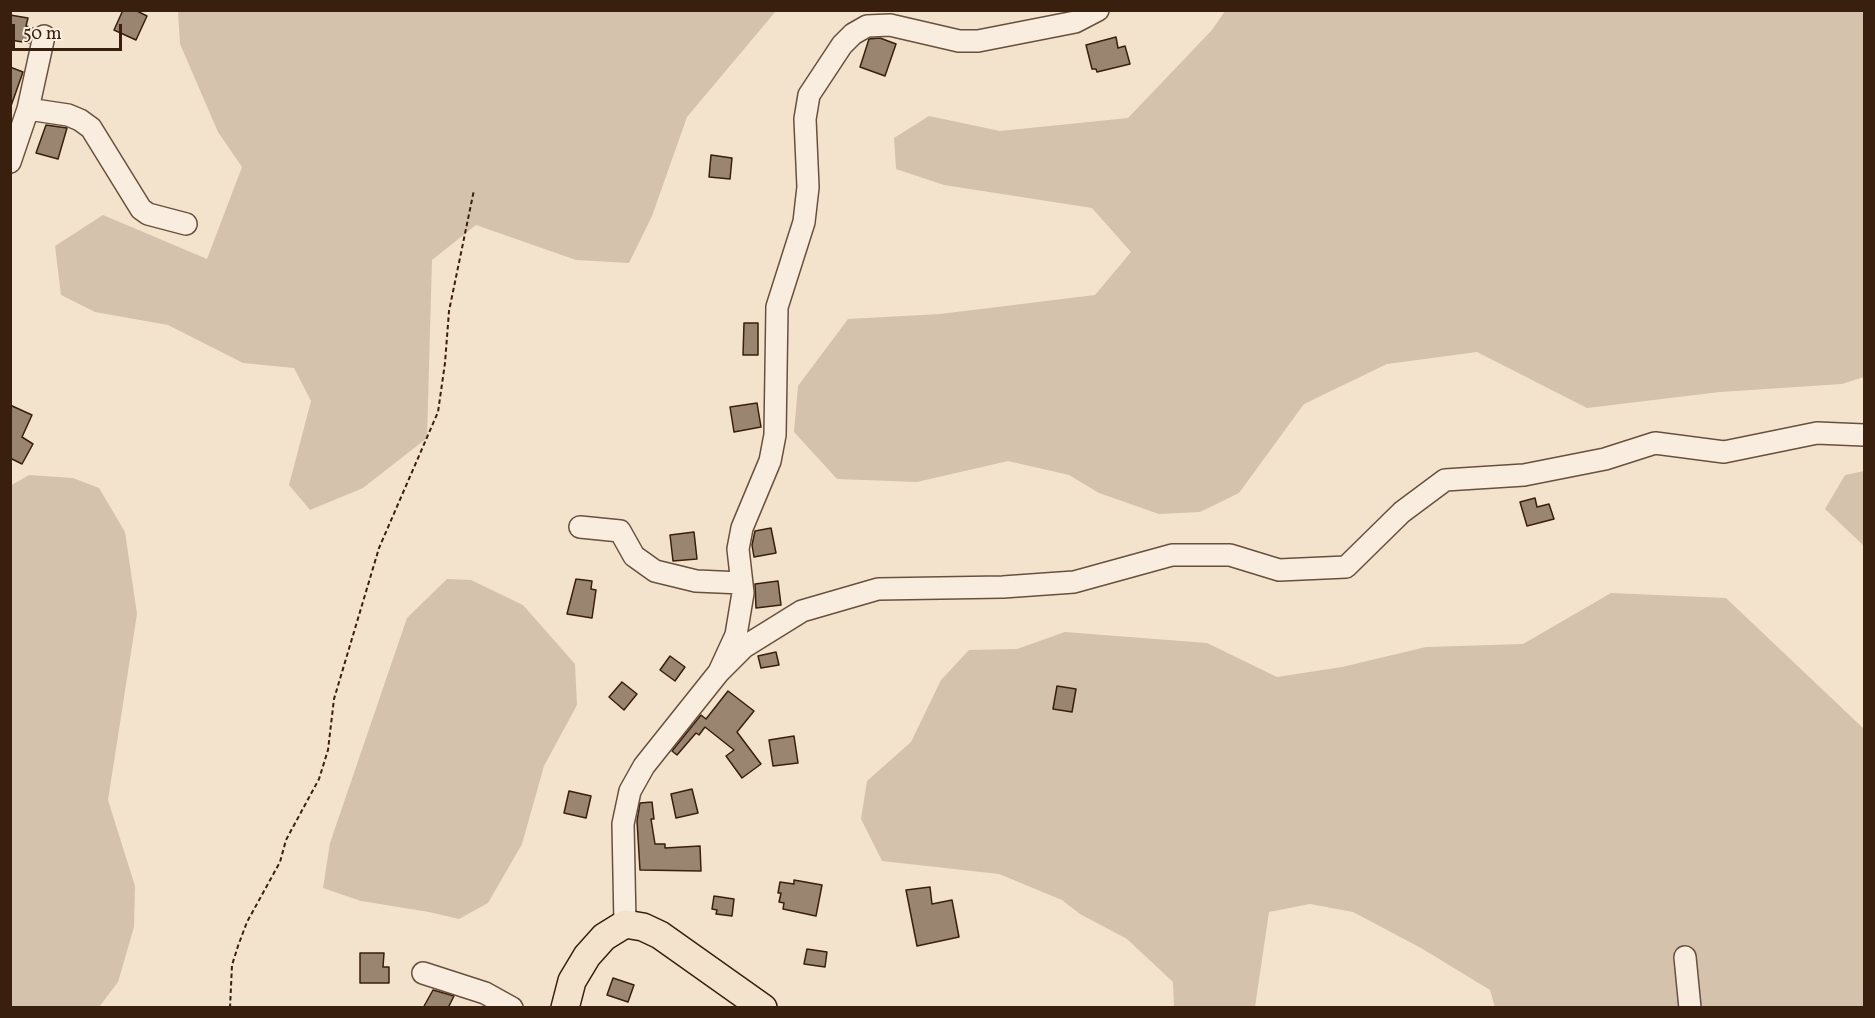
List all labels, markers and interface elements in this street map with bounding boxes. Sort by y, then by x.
scale bar [15,12,124,50]
text: 50 m [23,22,62,47]

